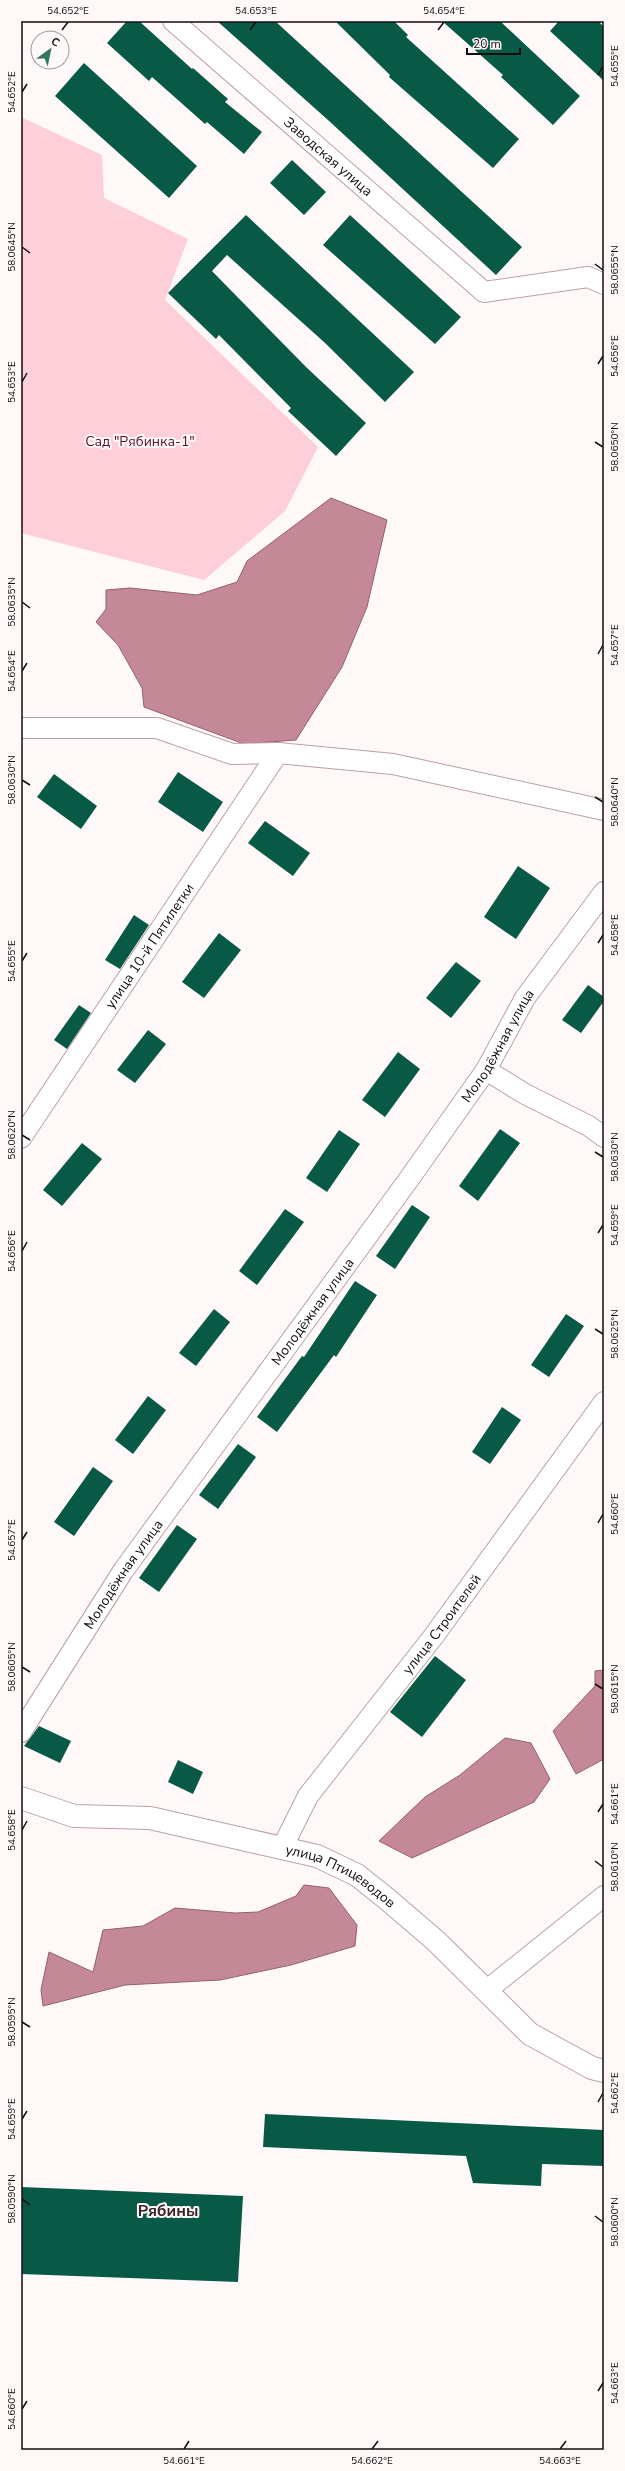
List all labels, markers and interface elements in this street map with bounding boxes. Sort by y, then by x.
text: 54.652°E [47,4,89,18]
text: 54.653°E [235,4,277,18]
text: 54.654°E [423,4,465,18]
north arrow [30,30,70,70]
scale bar [467,30,520,56]
text: С [48,34,63,51]
text: 20 m [473,36,501,52]
text: 54.655°E [608,45,622,87]
text: 54.652°E [5,71,19,113]
street label: Заводская улица [280,112,377,200]
text: 58.0645°N [5,222,19,272]
text: 58.0655°N [608,245,622,295]
text: 54.656°E [608,335,622,377]
text: 54.653°E [5,361,19,403]
text: 58.0650°N [608,422,622,472]
park label: Сад "Рябинка-1" [85,432,195,451]
text: 58.0635°N [5,577,19,627]
text: 54.657°E [608,624,622,666]
text: 54.654°E [5,650,19,692]
text: 58.0630°N [5,755,19,805]
text: 58.0640°N [608,777,622,827]
street label: улица 10-й Пятилетки [100,879,198,1012]
text: 54.658°E [608,914,622,956]
text: 54.655°E [5,940,19,982]
street label: Молодёжная улица [457,985,538,1106]
text: 58.0620°N [5,1110,19,1160]
text: 58.0630°N [608,1132,622,1182]
text: 54.659°E [608,1204,622,1246]
text: 54.656°E [5,1230,19,1272]
street label: Молодёжная улица [267,1254,358,1369]
text: 58.0625°N [608,1309,622,1359]
text: 54.660°E [608,1493,622,1535]
street label: Молодёжная улица [79,1516,167,1633]
text: 54.657°E [5,1519,19,1561]
street label: улица Строителей [398,1570,485,1678]
text: 58.0605°N [5,1642,19,1692]
text: 58.0615°N [608,1664,622,1714]
text: 54.661°E [608,1783,622,1825]
text: 54.658°E [5,1809,19,1851]
street label: улица Птицеводов [284,1840,400,1912]
text: 58.0610°N [608,1842,622,1892]
text: 58.0595°N [5,1997,19,2047]
text: 54.662°E [608,2072,622,2114]
text: 54.659°E [5,2098,19,2140]
text: 58.0590°N [5,2174,19,2224]
text: 58.0600°N [608,2197,622,2247]
district label: Рябины [138,2200,198,2222]
text: 54.663°E [608,2362,622,2404]
text: 54.660°E [5,2388,19,2430]
text: 54.661°E [163,2454,205,2468]
text: 54.662°E [351,2454,393,2468]
text: 54.663°E [539,2454,581,2468]

